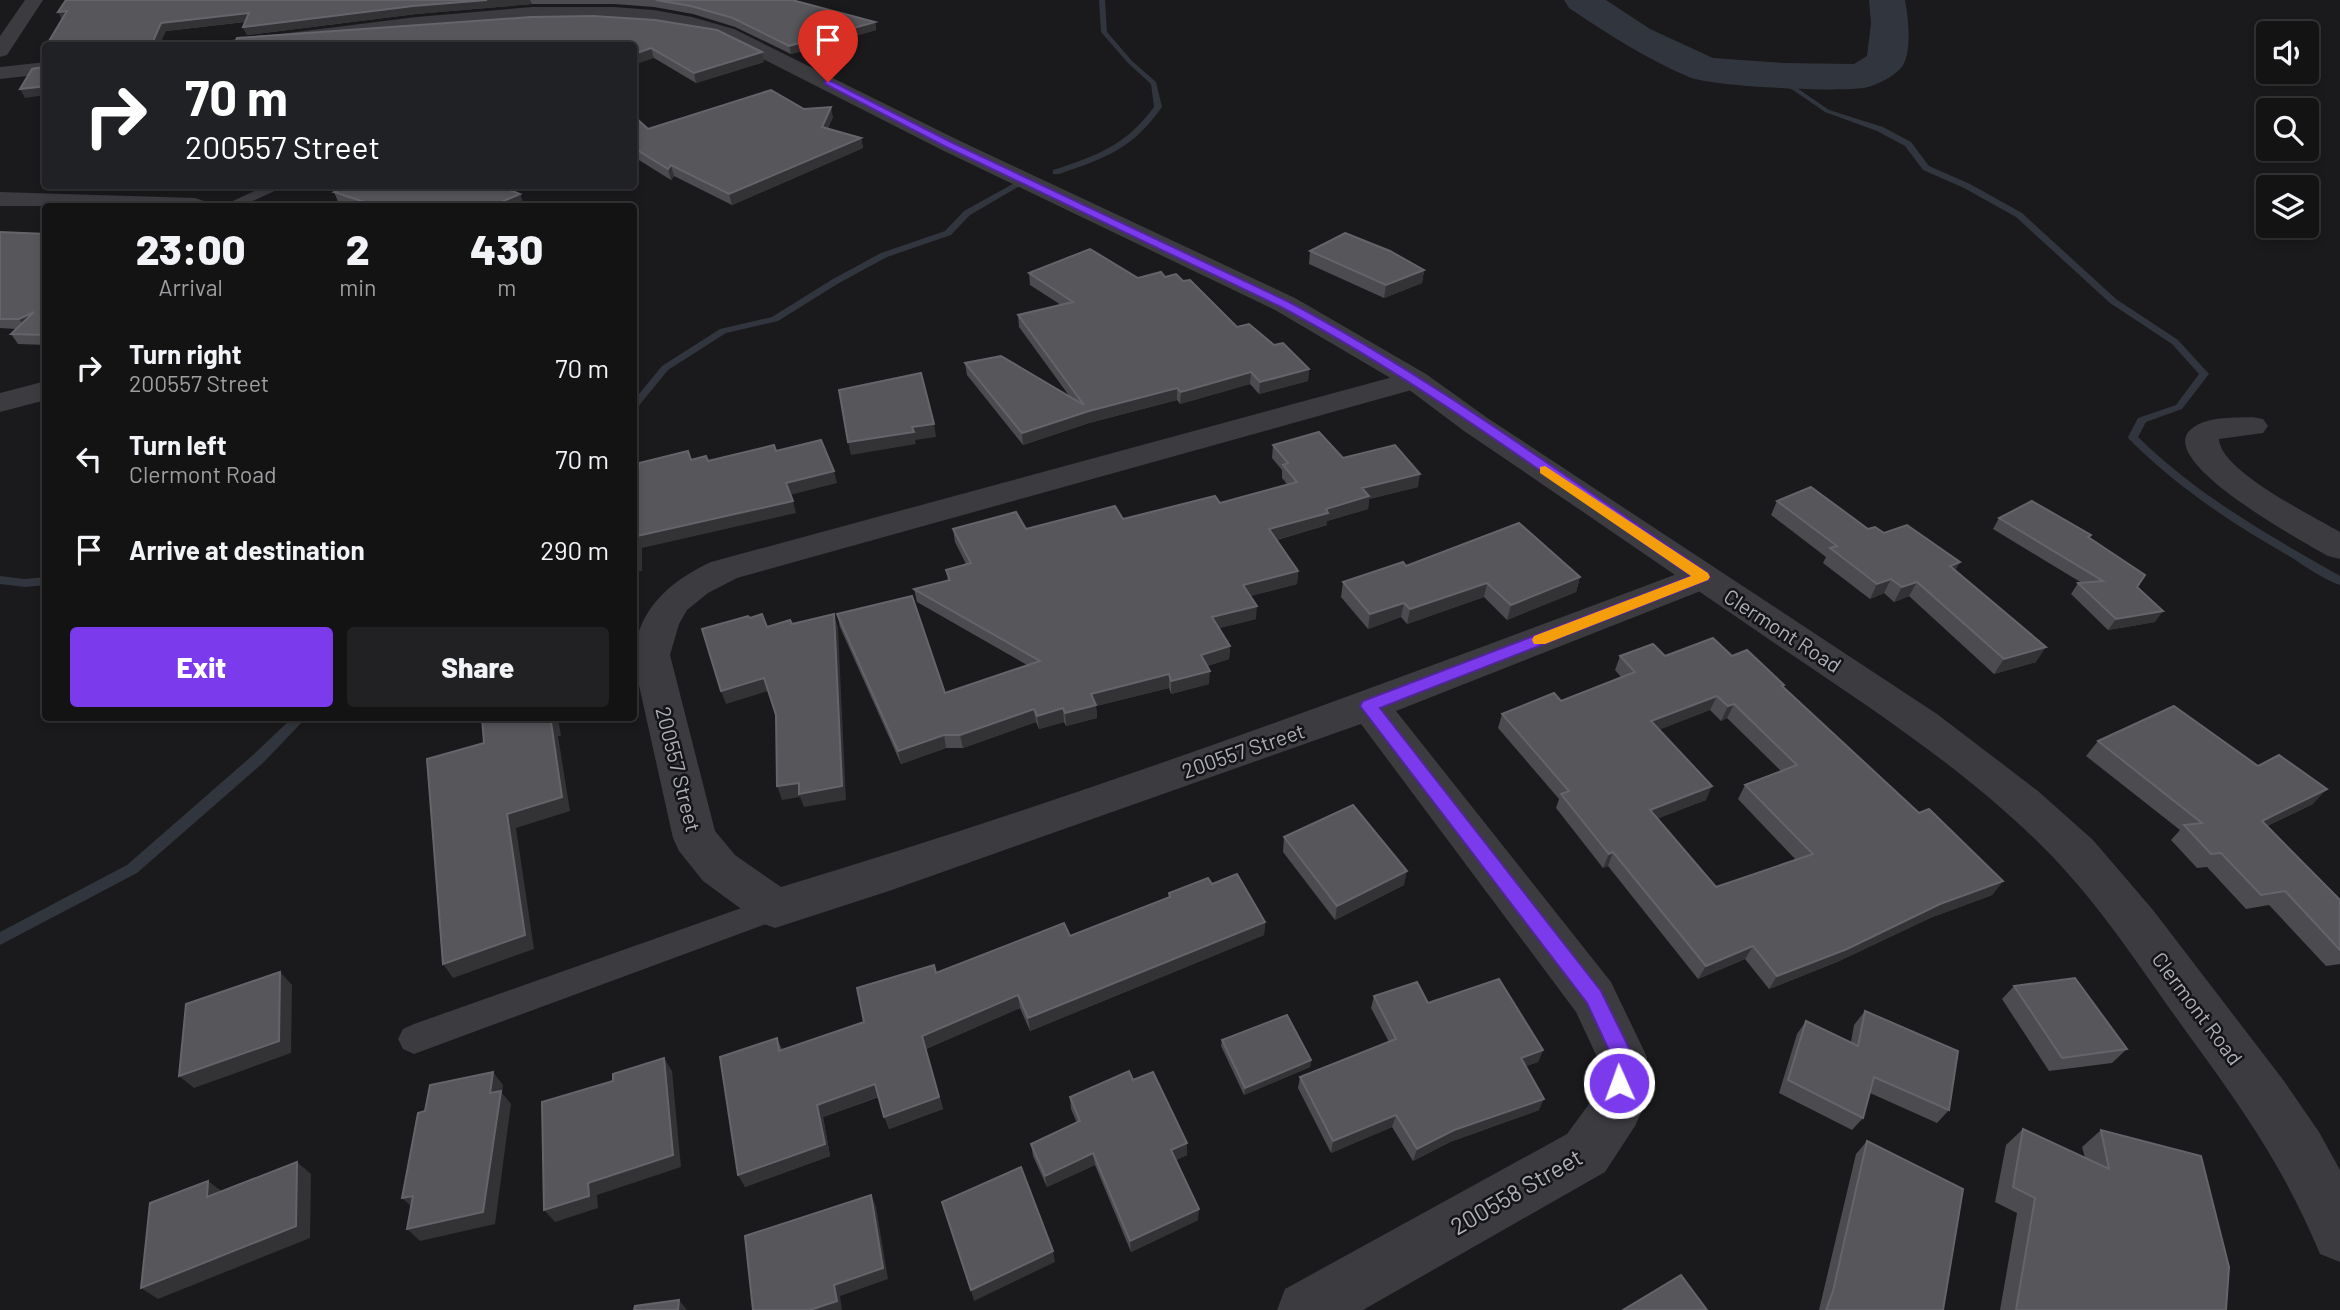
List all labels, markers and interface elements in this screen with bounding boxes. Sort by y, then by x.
pin [798,10,858,82]
icon: arrive [809,21,847,59]
map controls [2256,21,2319,238]
button: sound [2256,21,2319,84]
text: 70 m [185,67,288,126]
icon: right [70,70,161,161]
button: search [2256,98,2319,161]
text: 200557 Street [185,127,380,165]
button: layers [2256,175,2319,238]
text: 23:00 [136,223,245,273]
text: 2 [346,223,370,273]
text: 430 [470,223,543,273]
text: Arrival [158,273,223,301]
text: min [339,273,376,301]
text: m [497,273,516,301]
text: Turn right [129,338,242,369]
icon: right [70,349,108,387]
text: 70 m [555,352,609,383]
text: 200557 Street [129,369,269,397]
text: Turn left [129,429,227,460]
icon: left [70,440,108,478]
text: 70 m [555,443,609,474]
text: Clermont Road [129,460,277,488]
icon: arrive [70,531,108,569]
text: Arrive at destination [129,534,365,565]
text: 290 m [540,534,609,565]
street label: Clermont Road [1720,583,1846,677]
button: Exit [70,627,333,707]
button: Share [347,627,609,707]
street label: 200557 Street [651,704,707,834]
street label: 200557 Street [1178,717,1308,783]
street label: Clermont Road [2147,947,2249,1069]
position arrow [1582,1046,1656,1120]
street label: 200558 Street [1445,1142,1587,1240]

